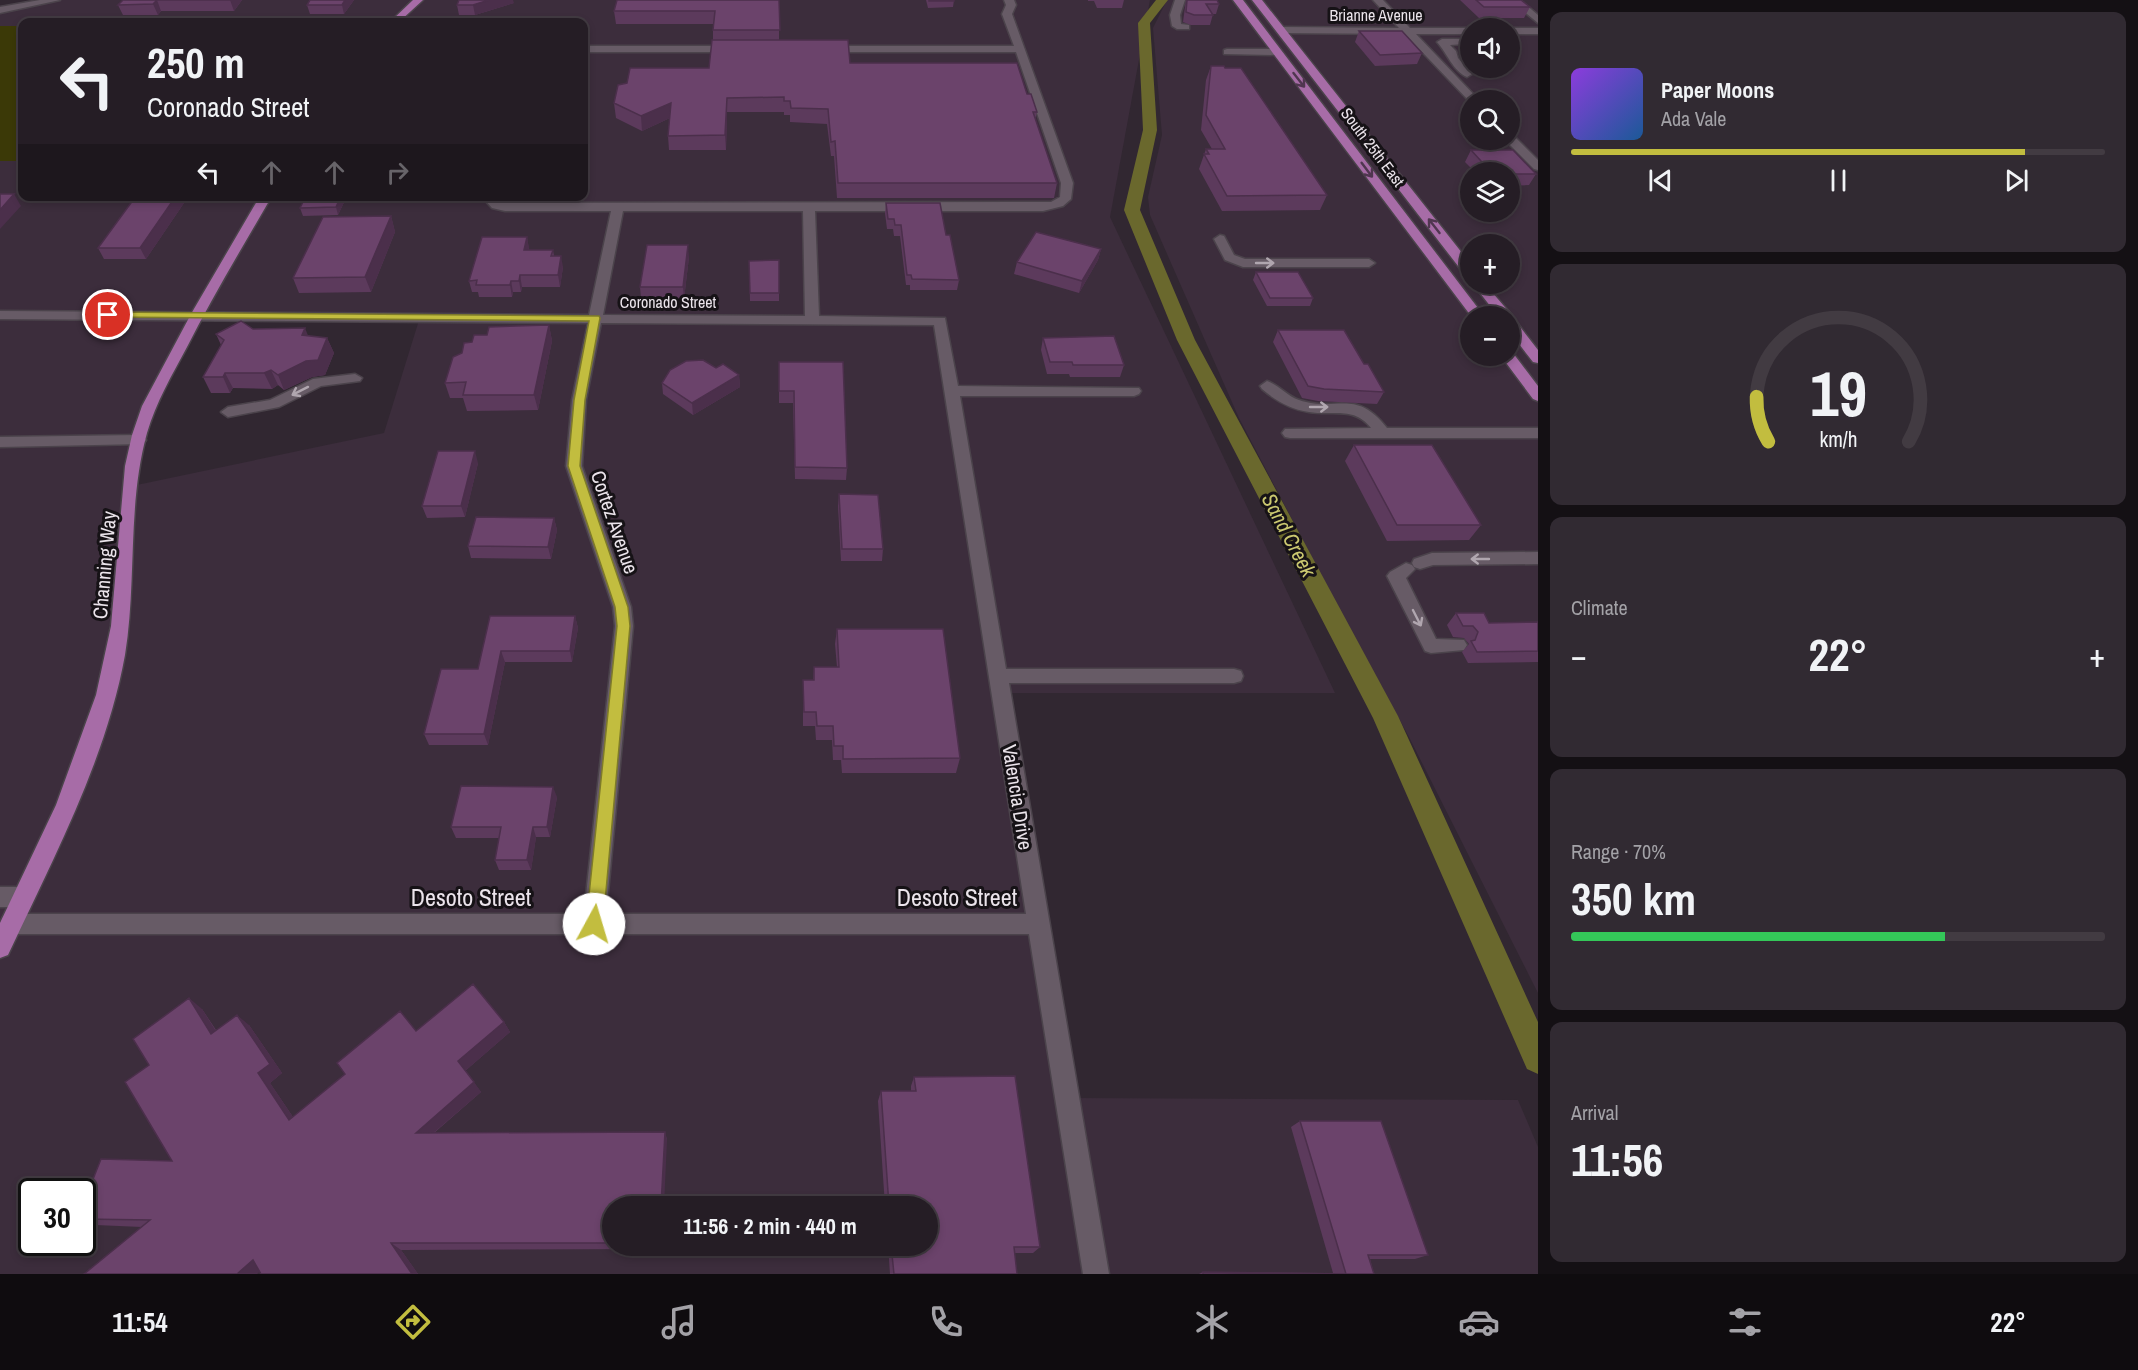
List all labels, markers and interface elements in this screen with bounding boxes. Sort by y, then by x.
street label: Brianne Avenue [1329,4,1423,26]
map controls [1460,18,1520,366]
button: sound [1460,18,1520,78]
text: 250 m [147,35,245,91]
icon: left [48,42,126,120]
one-way arrow [1292,72,1305,88]
text: Paper Moons [1661,75,1774,105]
text: Coronado Street [147,89,309,125]
button: search [1460,90,1520,150]
street label: South 25th East [1336,103,1410,191]
text: Ada Vale [1661,105,1726,132]
icon: left [192,156,225,189]
icon: ahead [255,156,288,189]
icon: ahead [318,156,351,189]
icon: right [381,156,414,189]
one-way arrow [1361,162,1374,178]
button: layers [1460,162,1520,222]
icon: previous [1644,164,1677,197]
icon: pause [1822,164,1855,197]
icon: next [2000,164,2033,197]
one-way arrow [1428,218,1441,234]
button: + [1460,234,1520,294]
one-way arrow [1255,257,1275,269]
pin [82,289,133,340]
street label: Coronado Street [620,291,716,313]
icon: arrive [91,298,124,331]
button: − [1460,306,1520,366]
text: 19 [1810,351,1866,435]
one-way arrow [291,386,309,398]
one-way arrow [1309,401,1329,413]
text: km/h [1819,425,1857,454]
street label: Cortez Avenue [585,467,645,577]
water label: Sand Creek [1255,488,1324,583]
street label: Channing Way [86,509,122,620]
one-way arrow [1470,553,1490,565]
text: Climate [1571,594,1628,621]
one-way arrow [1412,608,1423,626]
text: 22° [1808,624,1868,685]
text: − [1571,633,1587,677]
text: + [2089,633,2105,677]
street label: Valencia Drive [996,742,1040,852]
text: Range · 70% [1571,838,1666,865]
text: 350 km [1571,868,1696,929]
street label: Desoto Street [411,881,532,913]
street label: Desoto Street [897,881,1018,913]
position arrow [562,892,626,956]
text: Arrival [1571,1099,1618,1126]
text: 11:56 [1571,1129,1663,1190]
speed limit sign: 30 [18,1178,96,1256]
text: 11:56 · 2 min · 440 m [683,1211,857,1241]
icon: directions [392,1301,434,1343]
icon: music [658,1301,700,1343]
icon: phone [925,1301,967,1343]
icon: climate [1191,1301,1233,1343]
icon: car [1458,1301,1500,1343]
icon: filters [1724,1301,1766,1343]
text: 11:54 [112,1304,168,1340]
text: 22° [1990,1304,2026,1340]

